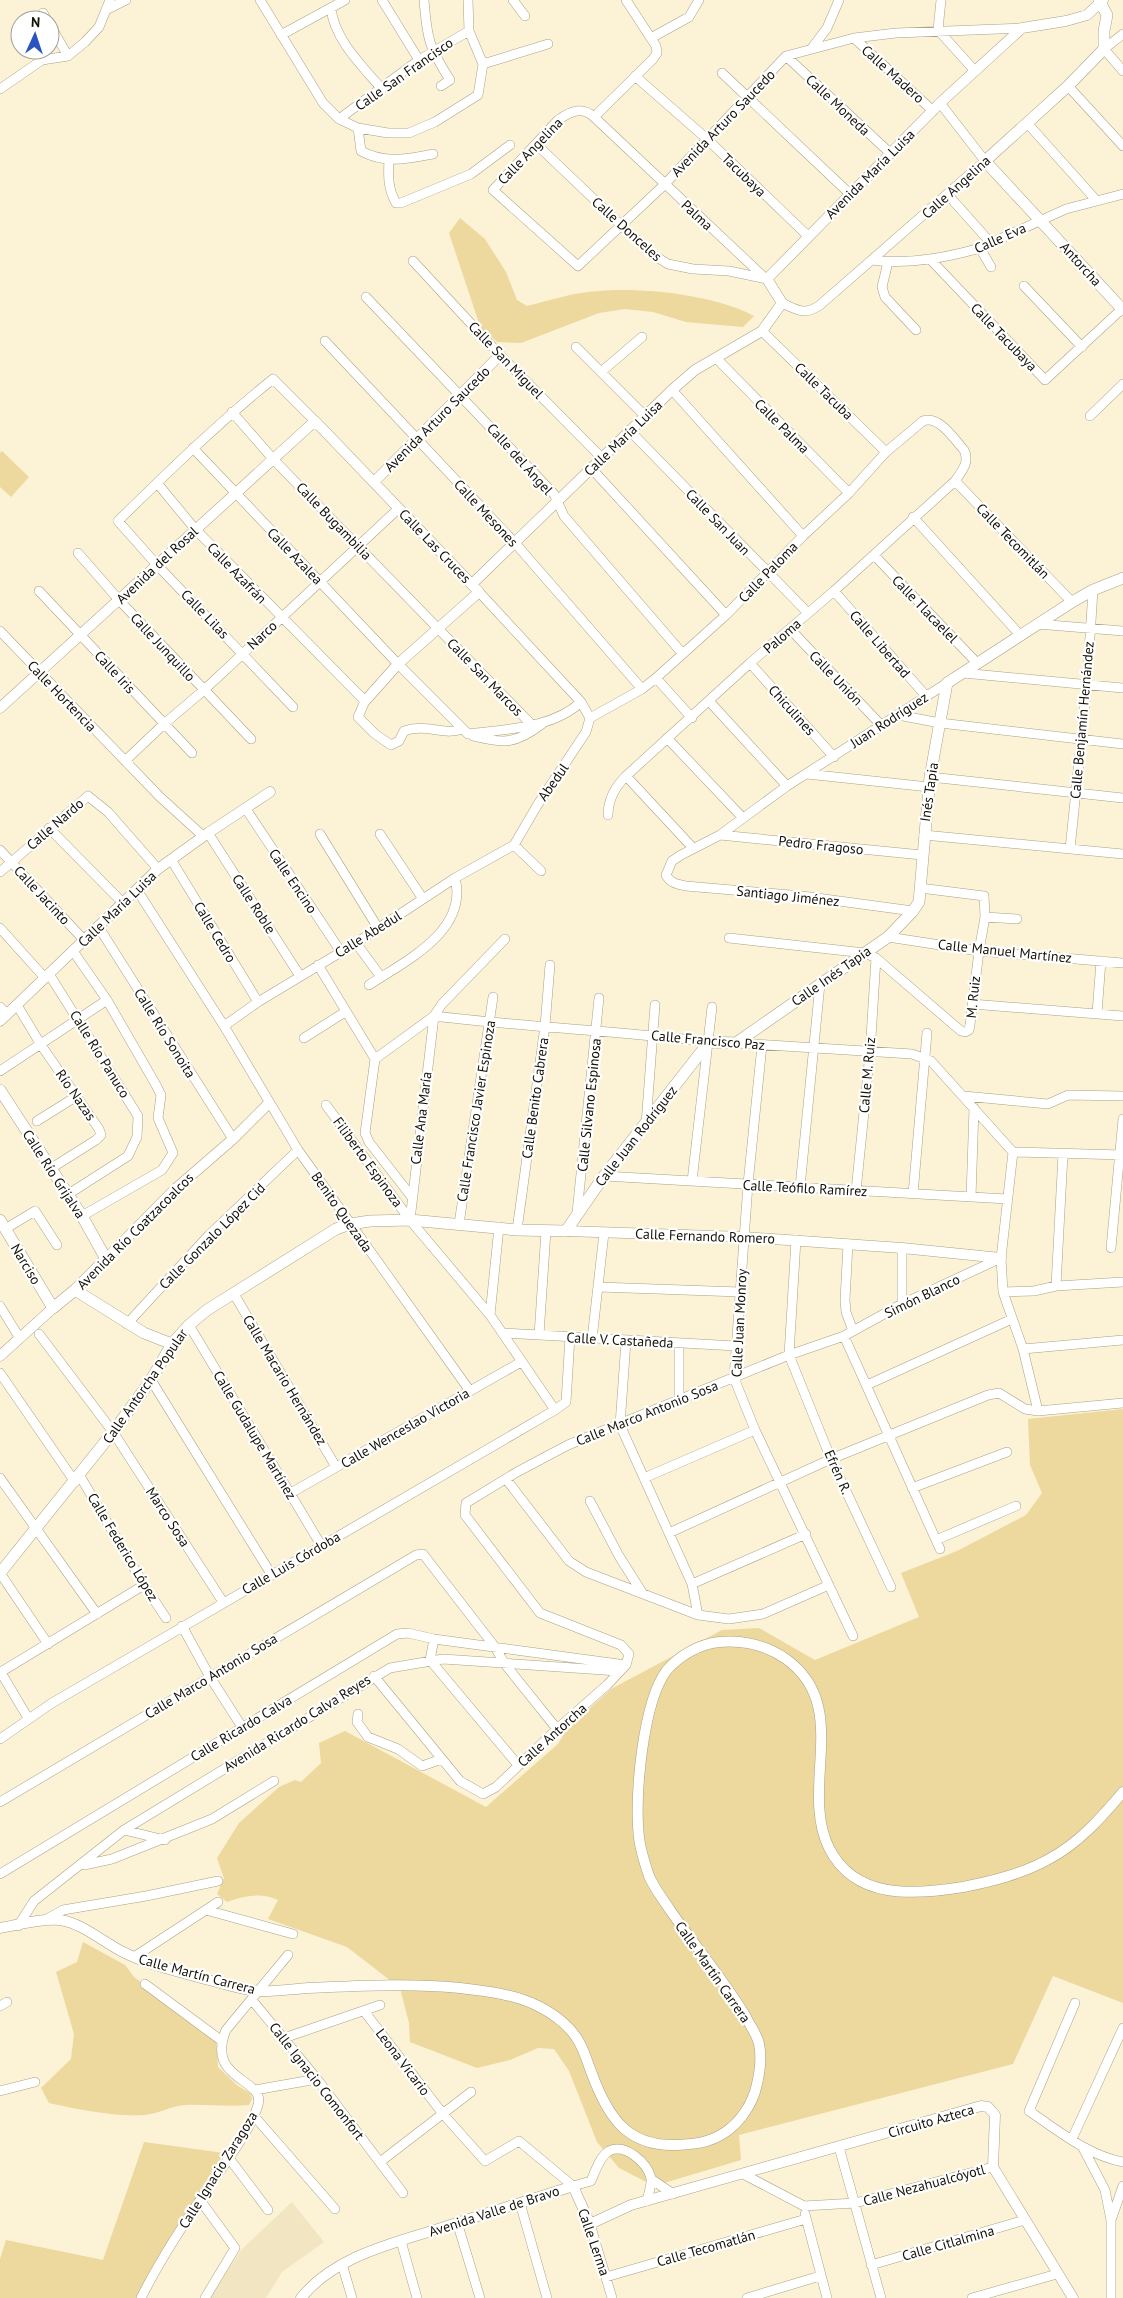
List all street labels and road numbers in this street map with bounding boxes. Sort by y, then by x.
street label: Calle San Francisco [352,33,456,115]
street label: Calle Madero [858,41,928,107]
street label: Avenida Arturo Saucedo [667,66,779,180]
street label: Calle Moneda [802,71,874,139]
street label: Calle Angelina [494,114,566,188]
street label: Avenida María Luisa [821,125,919,223]
street label: Tacubaya [718,149,770,201]
street label: Calle Angelina [918,151,994,223]
street label: Calle Donceles [588,193,666,265]
street label: Palma [677,196,717,234]
street label: Calle Eva [971,219,1029,257]
street label: Antorcha [1056,238,1106,290]
street label: Calle Tacubaya [967,299,1041,375]
street label: Calle San Miguel [465,318,547,402]
street label: Calle Tacuba [791,359,857,424]
street label: Avenida Arturo Saucedo [380,362,494,476]
street label: Calle Palma [751,395,813,457]
street label: Calle María Luisa [580,396,666,480]
street label: Calle del Ángel [483,419,557,499]
street label: Calle Mesones [450,475,522,551]
street label: Calle Bugambilia [292,478,376,564]
street label: Calle San Juan [682,485,754,559]
street label: Calle Tecomitlán [972,499,1054,583]
street label: Calle Las Cruces [395,505,475,587]
street label: Avenida del Rosal [112,522,202,608]
street label: Calle Azalea [263,524,327,588]
street label: Calle Paloma [734,538,802,606]
street label: Calle Azafrán [203,539,271,607]
street label: Calle Tlacaelel [888,571,962,647]
street label: Calle Lilas [177,586,233,642]
street label: Calle Libertad [846,606,914,682]
street label: Calle Junquillo [127,609,199,685]
street label: Paloma [759,615,805,657]
street label: Narco [243,617,281,653]
street label: Calle San Marcos [443,634,527,720]
street label: Calle Benjamín Hernández [1066,640,1098,800]
street label: Calle Iris [91,647,139,697]
street label: Calle Unión [805,647,867,709]
street label: Calle Hortencia [24,657,101,735]
street label: Chiculines [765,681,819,739]
street label: Juan Rodríguez [846,688,931,752]
street label: Abedul [534,760,572,804]
street label: Inés Tapia [916,761,942,823]
street label: Calle Nardo [23,794,87,854]
street label: Pedro Fragoso [778,832,864,858]
street label: Calle Encino [265,845,321,917]
street label: Calle Jacinto [10,862,74,928]
street label: Calle María Luisa [74,867,160,951]
street label: Calle Roble [228,871,280,937]
street label: Santiago Jiménez [736,882,840,910]
street label: Calle Cedro [190,898,240,966]
street label: Calle Abedul [331,906,405,962]
street label: Calle Manuel Martínez [937,935,1073,967]
street label: Calle Inés Tapia [788,942,874,1010]
street label: M. Ruiz [962,975,984,1019]
street label: Calle Río Sonoita [130,985,200,1081]
street label: Calle Río Panuco [66,1007,134,1101]
street label: Calle Francisco Javier Espinoza [453,1019,499,1203]
street label: Calle Francisco Paz [650,1026,766,1054]
street label: Calle Benito Cabrera [518,1036,552,1160]
street label: Calle M. Ruiz [855,1036,879,1114]
street label: Calle Silvano Espinosa [573,1037,605,1173]
street label: Río Nazas [52,1066,100,1124]
street label: Calle Ana María [406,1071,436,1165]
street label: Calle Juan Rodríguez [591,1082,681,1190]
street label: Filiberto Espinoza [329,1113,407,1211]
street label: Calle Río Grijalva [19,1126,89,1222]
street label: Benito Quezada [308,1168,376,1256]
street label: Avenida Río Coatzacoalcos [73,1169,197,1293]
street label: Calle Teófilo Ramírez [742,1176,868,1200]
street label: Calle Gonzalo López Cid [155,1179,269,1293]
street label: Calle Fernando Romero [635,1225,775,1247]
street label: Narciso [7,1240,45,1288]
street label: Calle Juan Monroy [727,1268,751,1378]
street label: Simón Blanco [881,1270,963,1322]
street label: Calle Macario Hernández [239,1311,331,1449]
street label: Calle Antorcha Popular [99,1325,192,1447]
street label: Calle V. Castañeda [566,1328,674,1352]
street label: Calle Gudalupe Martínez [209,1367,301,1503]
street label: Calle Marco Antonio Sosa [573,1376,721,1450]
street label: Calle Wenceslao Victoria [337,1384,473,1472]
street label: Efrén R. [820,1447,856,1497]
street label: Marco Sosa [142,1484,194,1550]
street label: Calle Federico López [84,1490,162,1604]
street label: Calle Luis Córdoba [238,1527,344,1599]
street label: Calle Marco Antonio Sosa [141,1629,281,1723]
street label: Avenida Ricardo Calva Reyes [220,1670,374,1776]
street label: Calle Ricardo Calva [187,1691,295,1765]
street label: Calle Antorcha [514,1699,590,1771]
street label: Calle Martín Carrera [671,1918,755,2026]
street label: Calle Martín Carrera [137,1950,257,1998]
street label: Calle Ignacio Comonfort [265,2019,369,2144]
street label: Leona Vicario [372,2025,434,2099]
street label: Circuito Azteca [886,2100,976,2142]
street label: Calle Ignacio Zaragoza [175,2108,261,2232]
street label: Calle Nezahualcóyotl [861,2160,987,2210]
street label: Avenida Valle de Bravo [426,2181,562,2241]
street label: Calle Lerma [574,2206,614,2278]
street label: Calle Citlalmina [900,2221,996,2265]
street label: Calle Tecomatlán [655,2225,757,2271]

